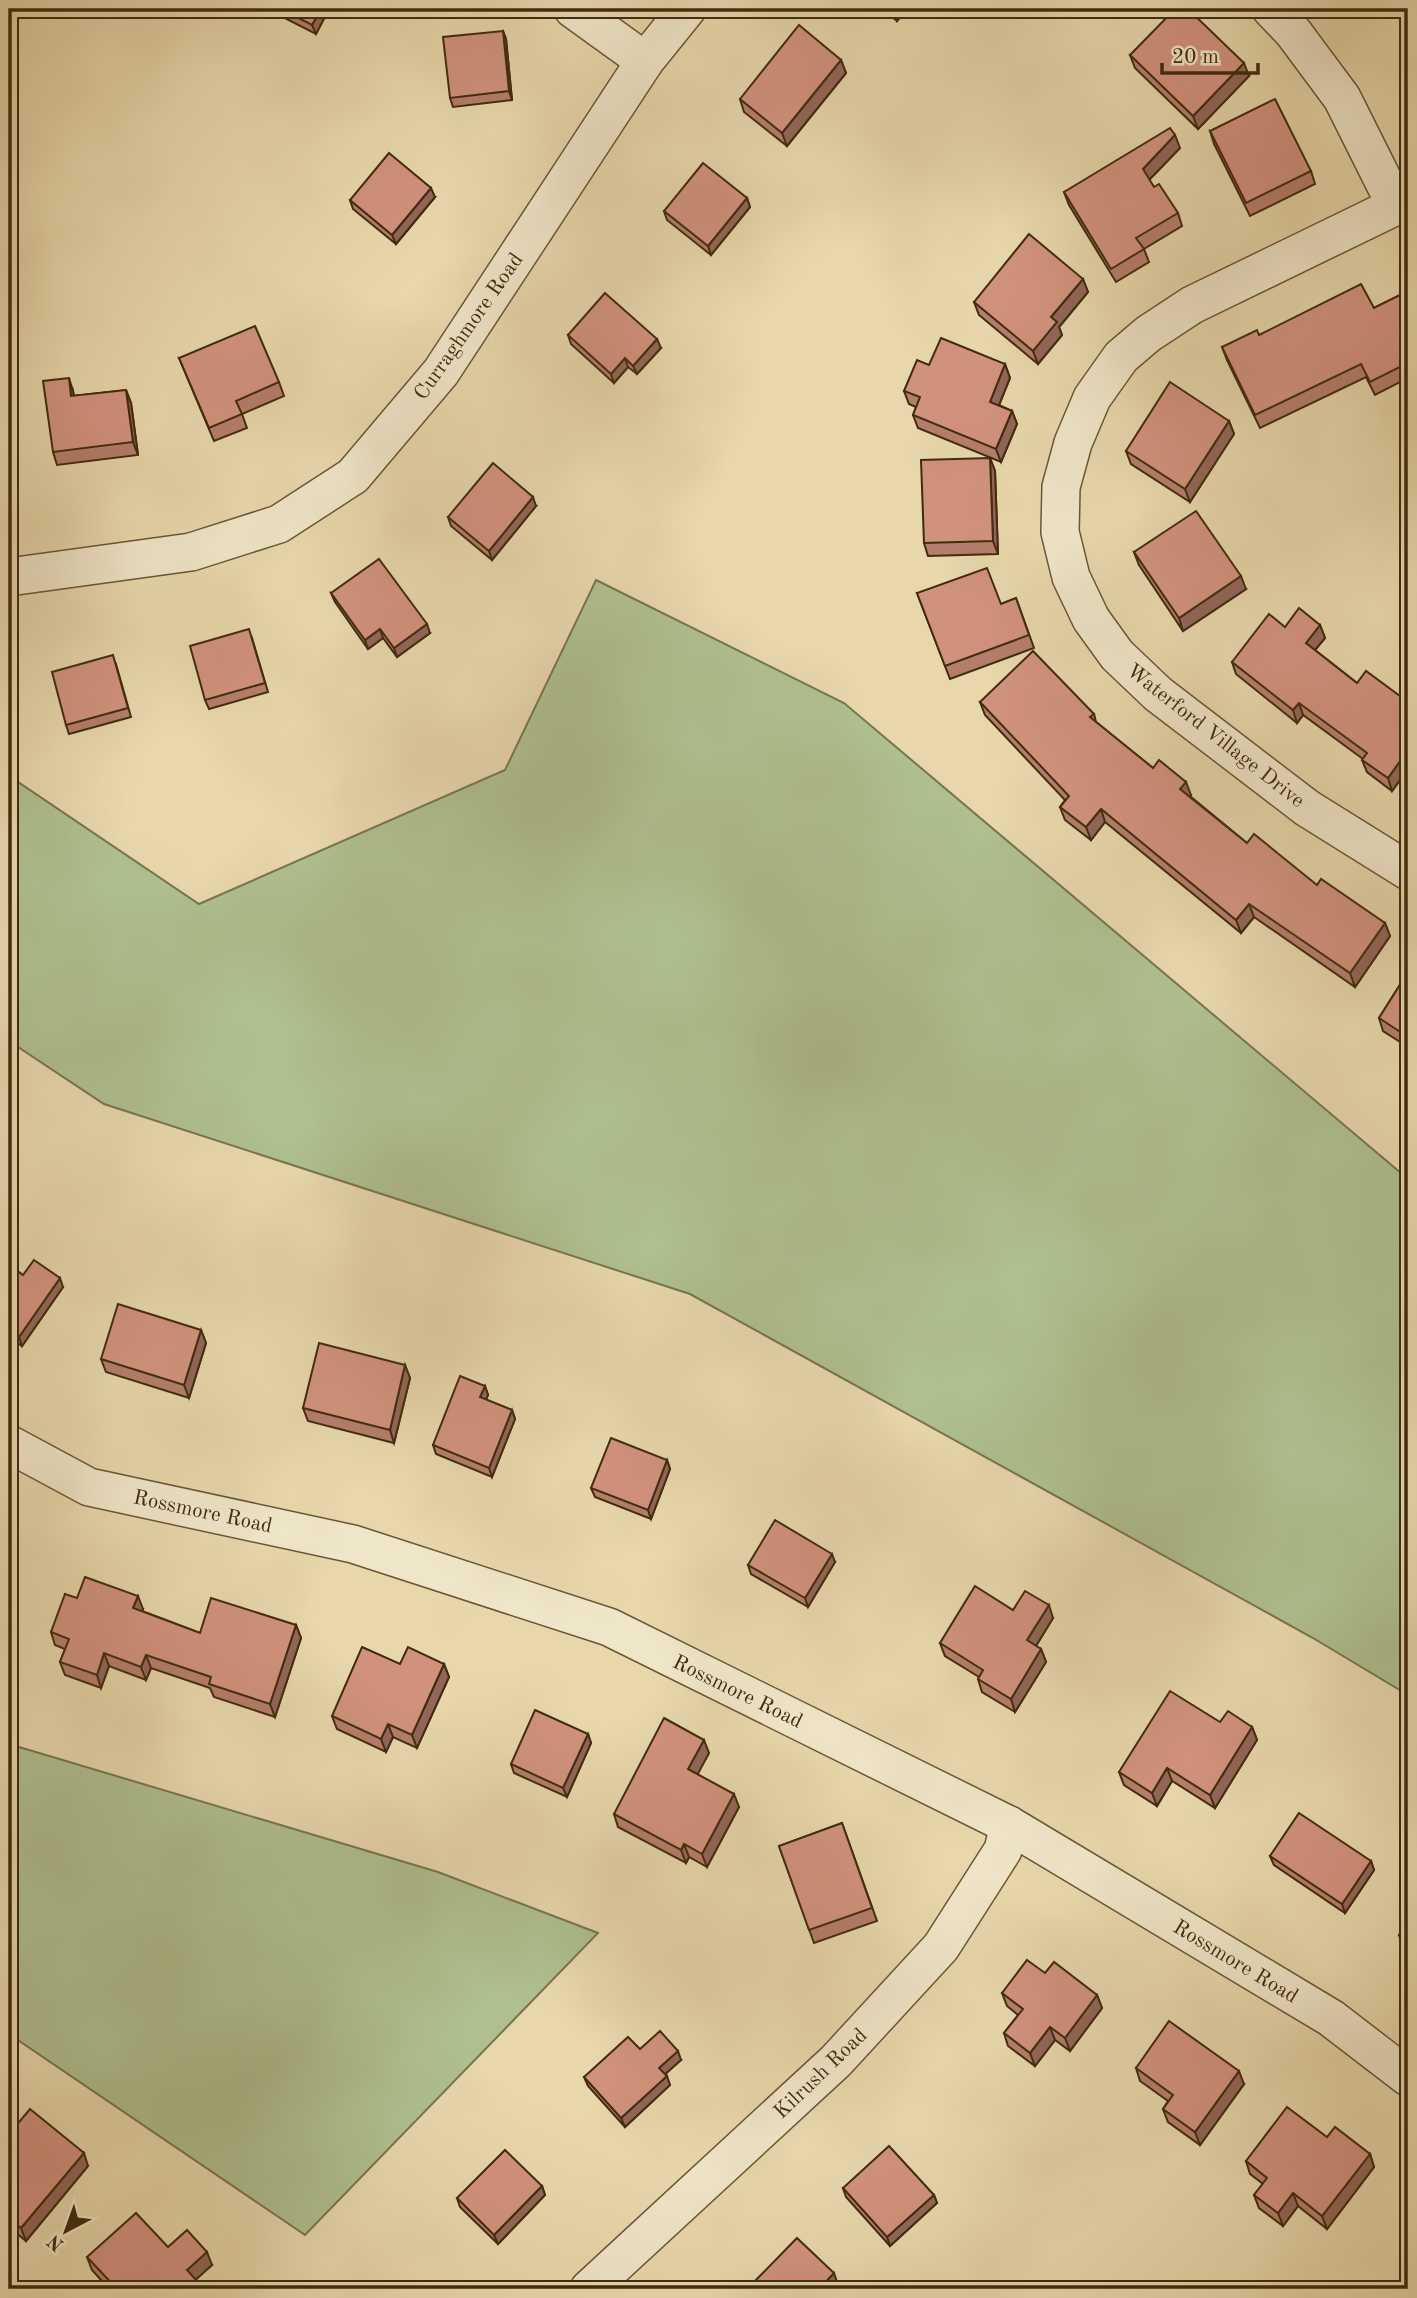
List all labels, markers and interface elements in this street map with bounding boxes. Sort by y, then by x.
scale bar [1162,32,1258,76]
text: 20 m [1172,47,1219,68]
street label: Curraghmore Road [411,250,528,404]
street label: Waterford Village Drive [1122,660,1308,812]
street label: Rossmore Road [131,1487,274,1537]
street label: Rossmore Road [669,1652,806,1733]
street label: Rossmore Road [1169,1917,1301,2008]
street label: Kilrush Road [770,2025,872,2123]
north arrow [32,2196,102,2266]
text: N [44,2230,68,2254]

